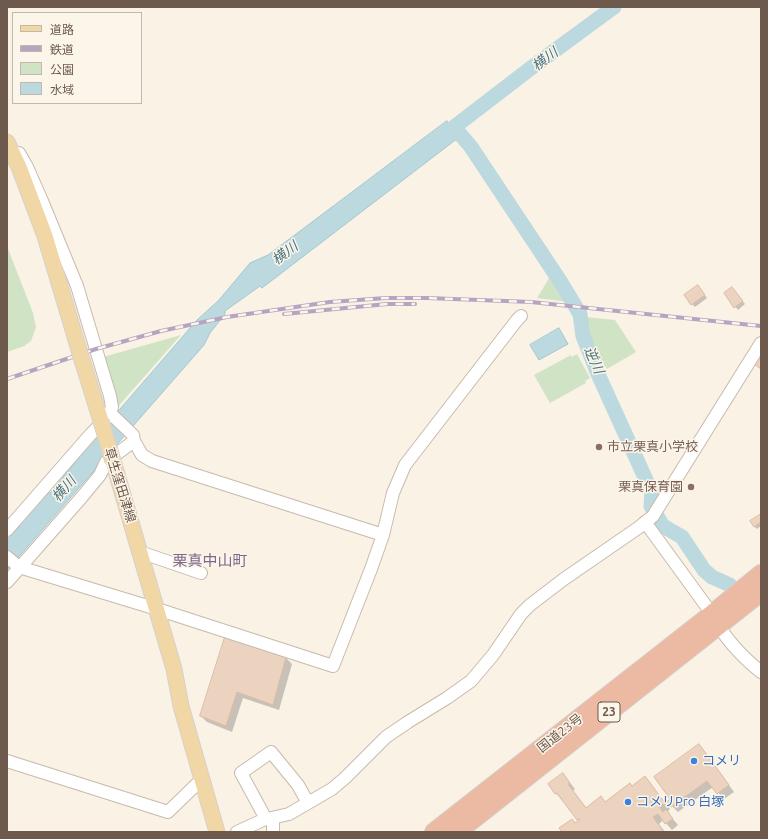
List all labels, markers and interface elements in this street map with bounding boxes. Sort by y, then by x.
legend [12,12,142,104]
text: 道路 [50,23,74,36]
text: 鉄道 [50,43,74,56]
water label: 横川 [529,44,561,74]
text: 公園 [50,63,74,76]
text: 水域 [50,83,74,96]
water label: 横川 [269,238,301,268]
water label: 逆川 [581,344,607,376]
place label: 市立栗真小学校 [607,439,698,455]
marker: 市立栗真小学校 [594,442,604,452]
street label: 草生窪田津線 [101,445,139,525]
water label: 横川 [48,473,80,505]
place label: 栗真保育園 [618,479,683,495]
marker: 栗真保育園 [686,482,696,492]
district label: 栗真中山町 [173,552,247,570]
road number: 23 [598,702,620,722]
street label: 国道23号 [534,710,586,756]
place label: コメリ [702,753,741,769]
marker: コメリ [689,756,699,766]
place label: コメリPro 白塚 [636,794,724,810]
marker: コメリPro 白塚 [623,797,633,807]

